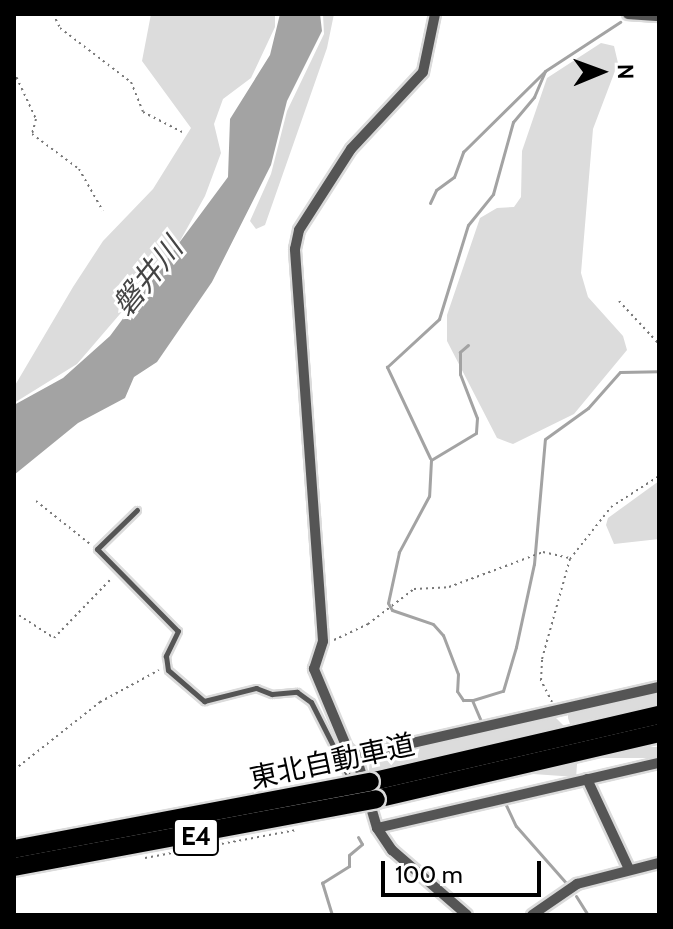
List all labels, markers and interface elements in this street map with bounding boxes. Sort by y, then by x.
north arrow [561,32,641,112]
text: N [612,64,639,80]
water label: 磐井川 [106,231,190,323]
street label: 東北自動車道 [246,727,418,795]
road number: E4 [172,815,220,859]
scale bar [385,845,545,895]
text: 100 m [395,860,463,889]

